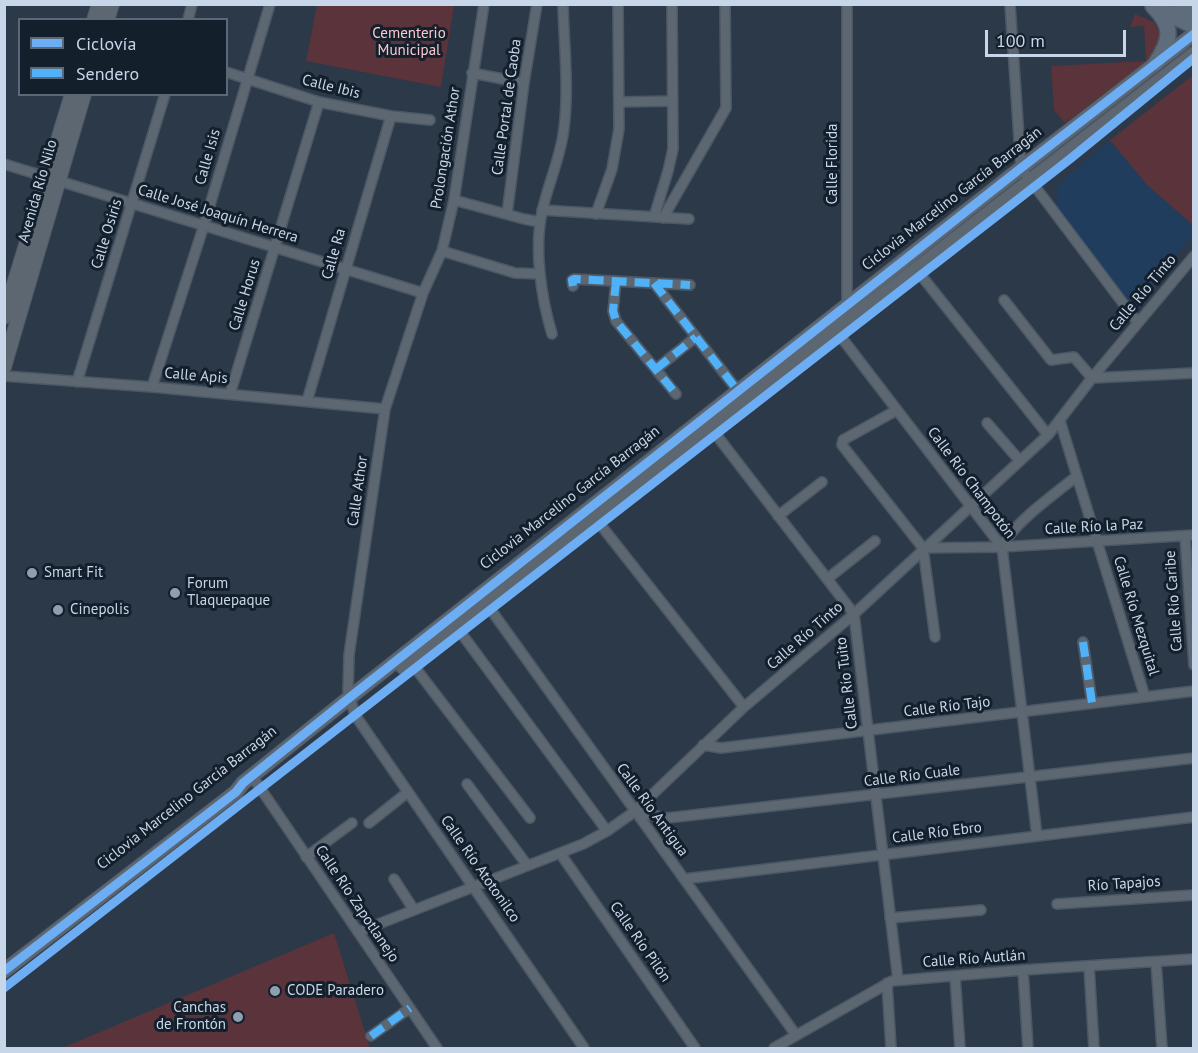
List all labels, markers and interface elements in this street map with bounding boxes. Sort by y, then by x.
legend [18,18,228,96]
scale bar [988,18,1129,56]
park label: Cementerio Municipal [372,25,446,60]
text: 100 m [996,29,1045,52]
text: Ciclovía [76,32,136,55]
street label: Calle Portal de Caoba [489,38,525,176]
text: Sendero [76,62,139,85]
street label: Calle Ibis [300,71,362,103]
street label: Prolongación Athor [427,86,465,210]
street label: Ciclovia Marcelino García Barragán [859,123,1045,275]
street label: Calle Florida [824,124,842,204]
street label: Calle Isis [191,127,225,187]
street label: Avenida Río Nilo [15,138,61,244]
street label: Calle José Joaquín Herrera [136,181,300,247]
street label: Calle Osiris [88,197,126,271]
street label: Calle Ra [318,226,350,282]
street label: Calle Río Tinto [1106,251,1180,335]
street label: Calle Horus [226,257,264,333]
street label: Calle Apis [164,364,228,388]
street label: Ciclovia Marcelino García Barragán [477,422,663,574]
street label: Calle Río Champotón [923,424,1019,542]
street label: Calle Athor [344,455,372,527]
street label: Calle Río la Paz [1044,515,1144,539]
street label: Calle Río Caribe [1161,550,1187,652]
street label: Calle Río Mezquital [1109,554,1163,678]
place label: Smart Fit [44,564,103,582]
marker: Smart Fit [25,566,39,580]
place label: Forum Tlaquepaque [187,575,270,610]
marker: Forum Tlaquepaque [168,586,182,600]
street label: Calle Río Tinto [763,598,847,674]
place label: Cinepolis [70,601,129,619]
marker: Cinepolis [51,603,65,617]
street label: Calle Río Tuito [832,636,862,730]
street label: Calle Río Tajo [903,693,991,721]
street label: Ciclovia Marcelino García Barragán [94,722,280,874]
street label: Calle Río Antigua [612,760,692,860]
street label: Calle Río Cuale [863,761,961,791]
street label: Calle Río Atotonilco [436,812,524,926]
street label: Calle Río Ebro [891,819,983,847]
street label: Calle Río Zapotlanejo [311,842,403,966]
street label: Río Tapajos [1087,872,1161,896]
street label: Calle Río Pilón [606,898,674,986]
street label: Calle Río Autlán [922,946,1026,972]
place label: CODE Paradero [287,982,384,1000]
marker: CODE Paradero [268,984,282,998]
place label: Canchas de Frontón [156,999,226,1034]
marker: Canchas de Frontón [231,1010,245,1024]

